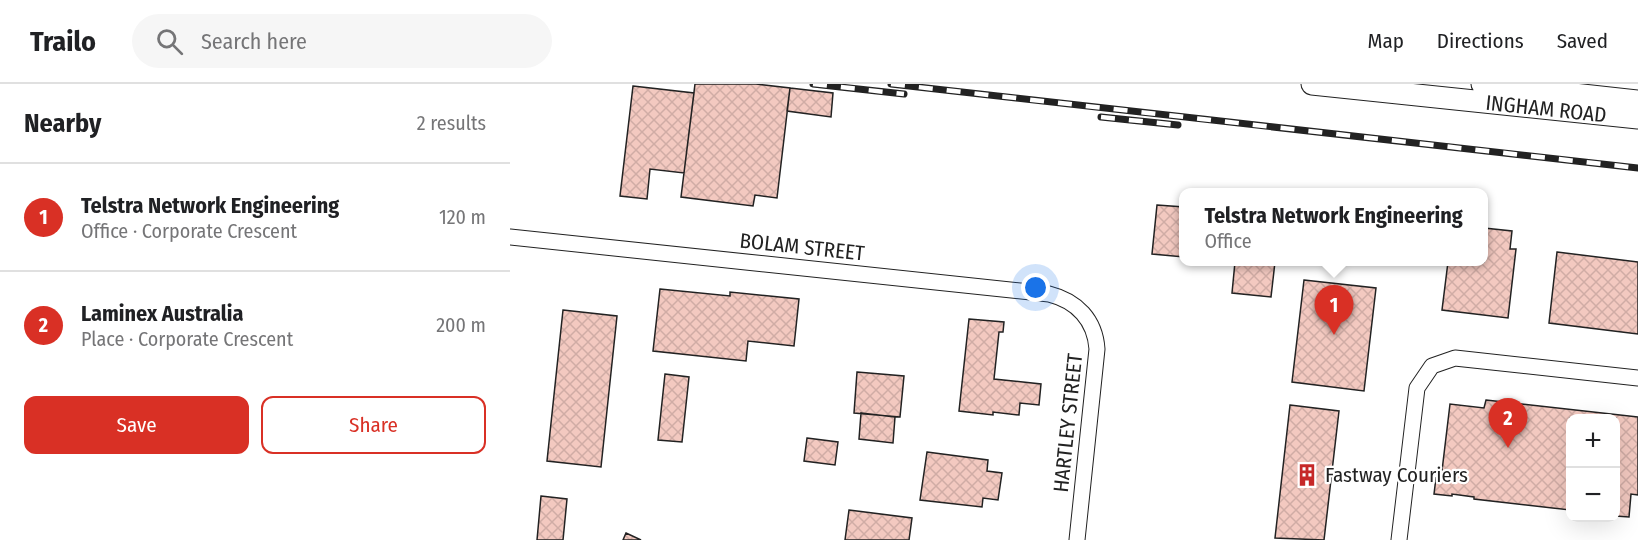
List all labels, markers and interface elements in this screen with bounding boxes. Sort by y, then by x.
search box [132,14,552,68]
text: Trailo [30,25,96,58]
icon: search [153,25,186,58]
text: Search here [201,28,307,55]
text: Map [1367,28,1404,54]
text: Directions [1437,28,1524,54]
text: Saved [1557,28,1608,54]
street label: INGHAM ROAD [1484,90,1608,128]
text: Nearby [24,108,101,139]
text: 2 results [417,111,486,135]
popup [1179,188,1488,266]
text: Telstra Network Engineering [81,192,339,219]
text: Telstra Network Engineering [1204,202,1463,229]
text: 1 [39,205,48,229]
text: 120 m [439,205,486,229]
text: Office · Corporate Crescent [81,219,297,243]
street label: BOLAM STREET [738,228,866,267]
text: Office [1204,229,1252,253]
your location [1021,273,1050,302]
pin: 1 [1314,286,1354,335]
text: Laminex Australia [81,300,243,327]
text: 2 [39,313,48,337]
text: 200 m [436,313,486,337]
text: Place · Corporate Crescent [81,327,293,351]
street label: HARTLEY STREET [1048,352,1088,494]
button: Save [24,396,249,454]
button: Share [261,396,486,454]
pin: 2 [1488,398,1528,448]
map controls [1566,414,1620,522]
button: + [1566,414,1620,468]
building icon: Fastway Couriers [1294,462,1320,488]
place label: Fastway Couriers [1325,462,1468,488]
button: − [1566,468,1620,522]

